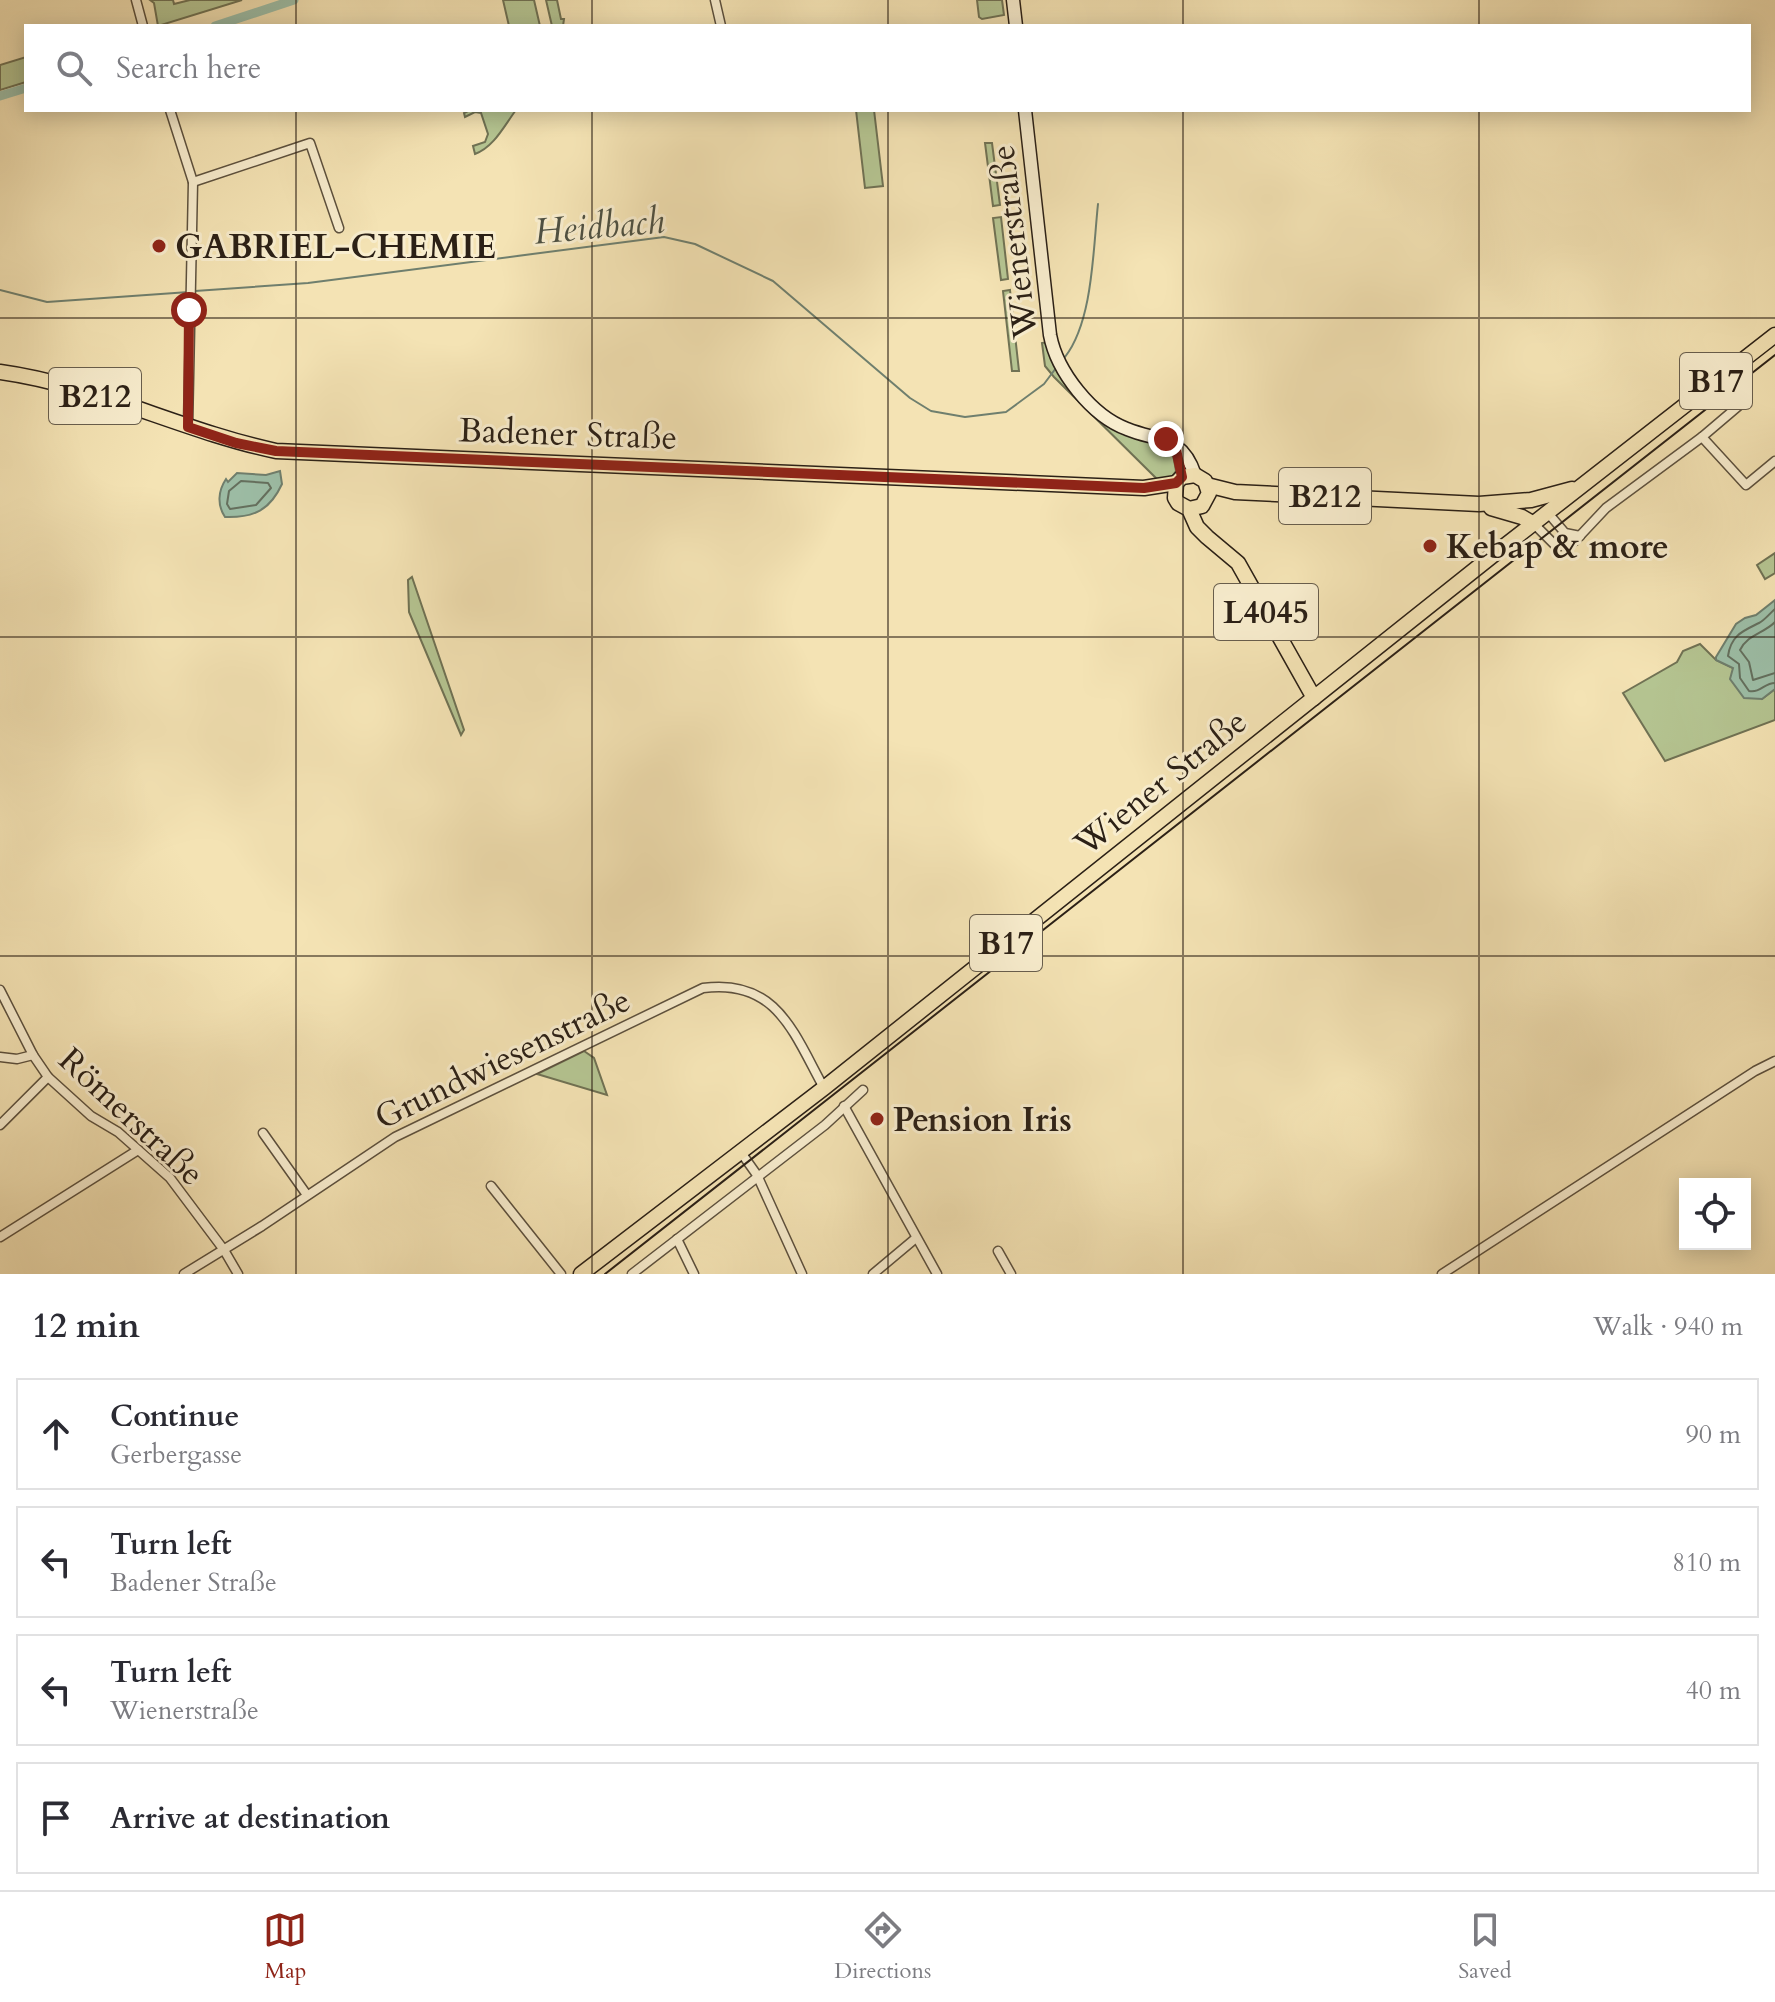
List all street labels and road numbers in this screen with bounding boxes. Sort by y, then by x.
street label: Wienerstraße [979,142,1049,342]
road number: B17 [1680,353,1752,409]
road number: B212 [49,368,141,424]
street label: Badener Straße [458,407,678,461]
road number: B212 [1279,468,1371,524]
road number: L4045 [1214,584,1318,640]
street label: Wiener Straße [1064,699,1256,867]
road number: B17 [970,915,1042,971]
street label: Grundwiesenstraße [367,977,638,1141]
street label: Römerstraße [49,1037,214,1196]

